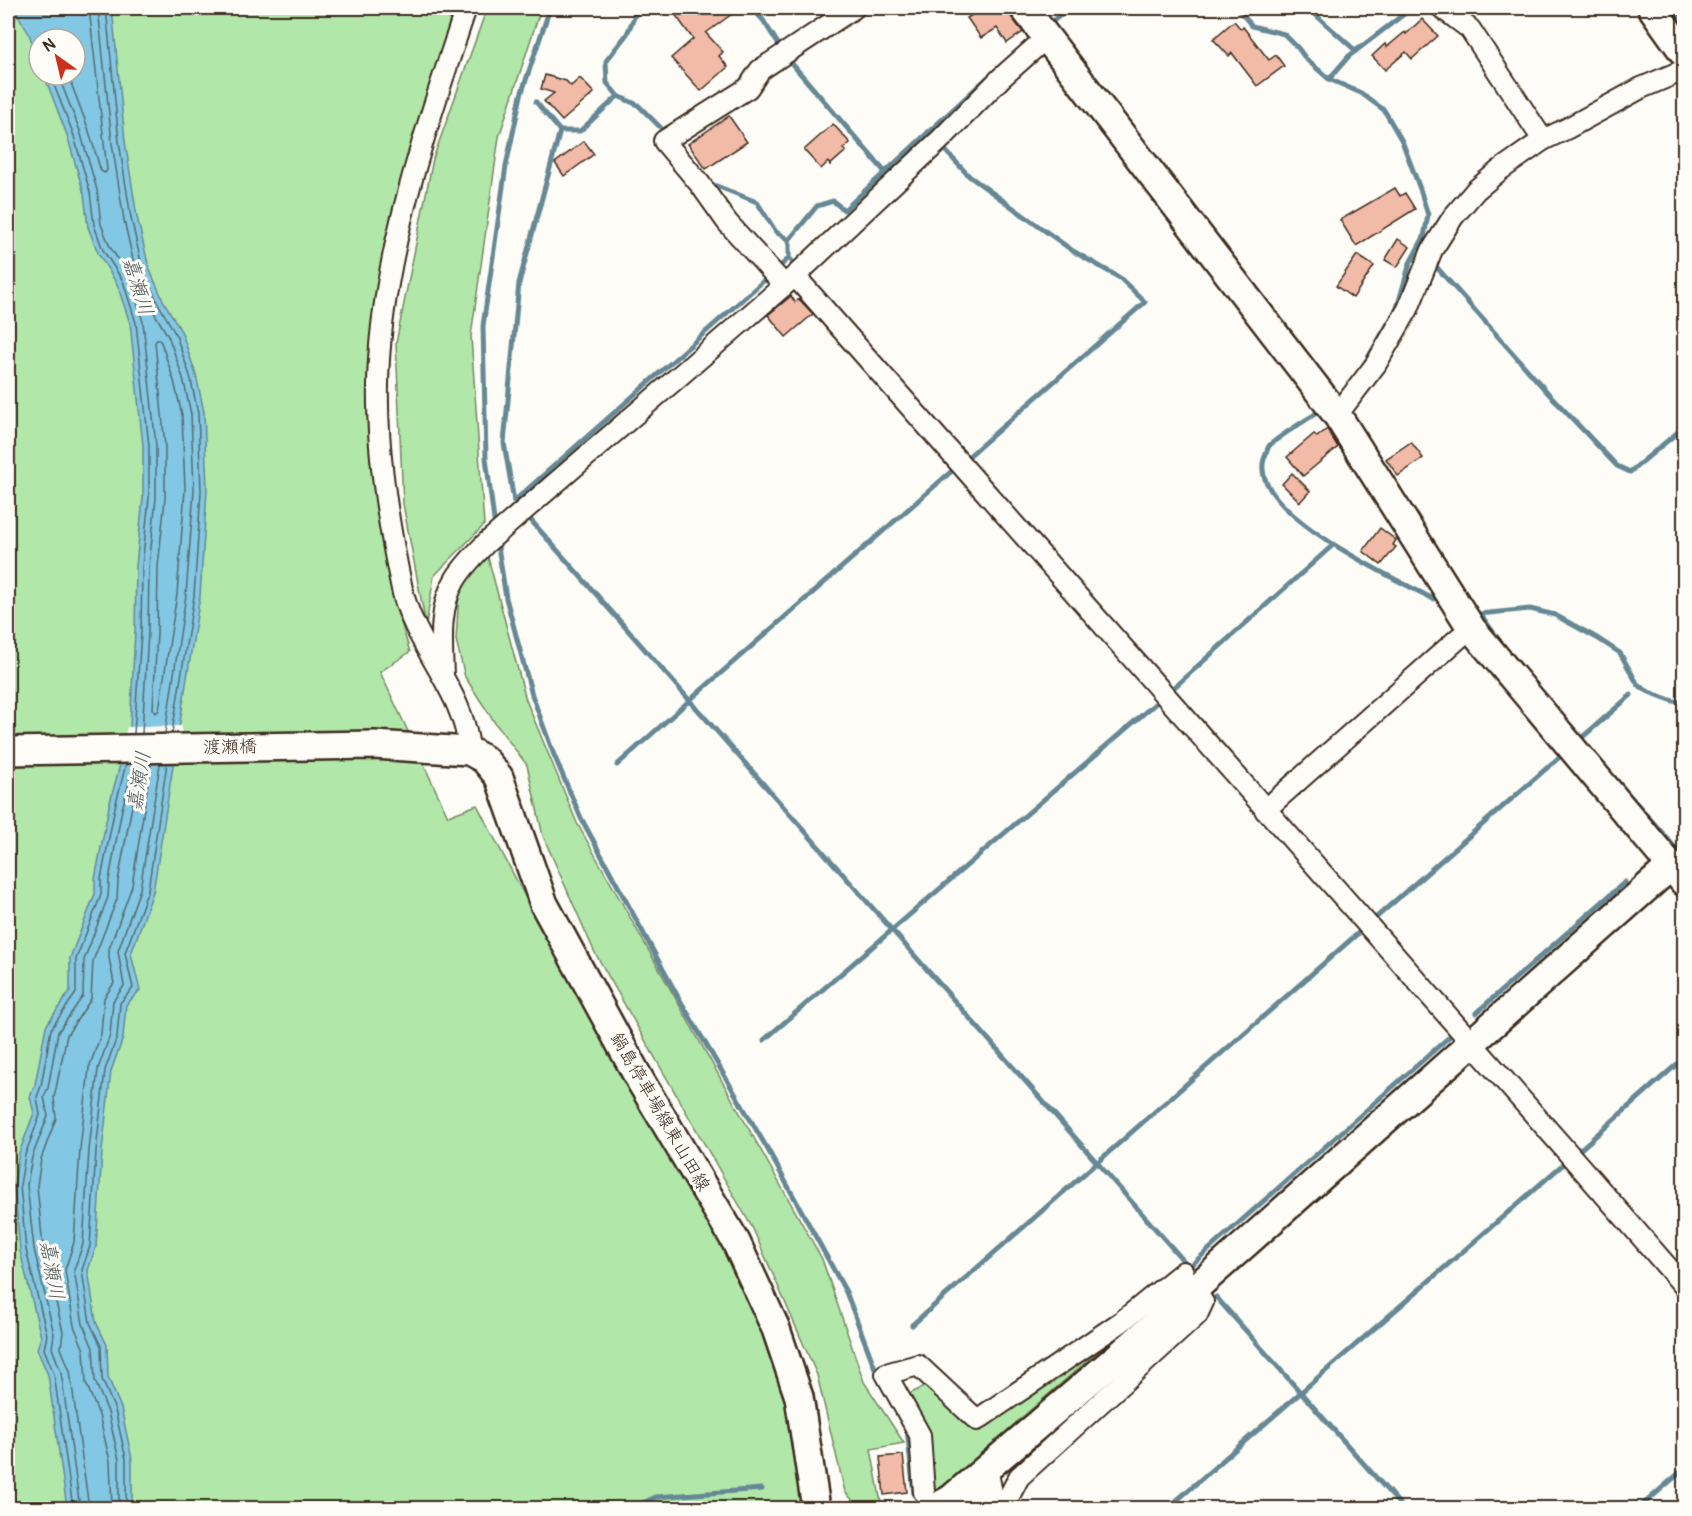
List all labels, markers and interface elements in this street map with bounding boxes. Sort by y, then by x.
north arrow [27,27,87,87]
text: N [39,34,59,57]
water label: 嘉瀬川 [117,254,159,318]
street label: 渡瀬橋 [203,735,257,759]
water label: 嘉瀬川 [122,749,156,813]
street label: 鍋島停車場線東山田線 [605,1028,715,1196]
water label: 嘉瀬川 [34,1238,70,1302]

